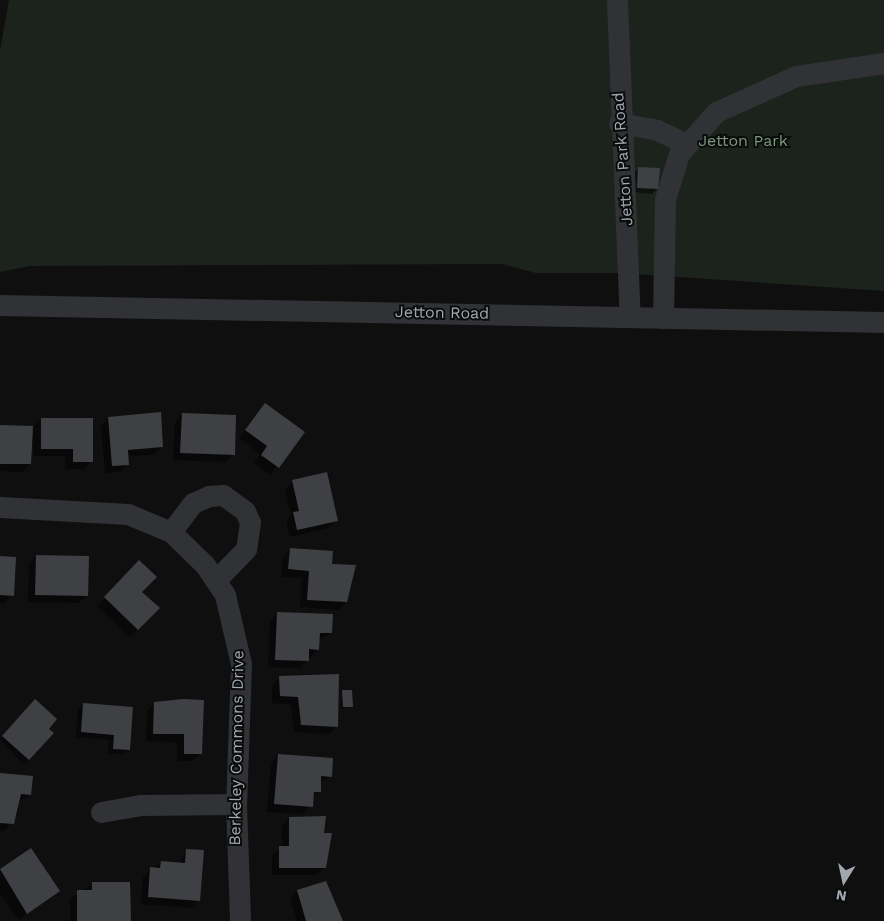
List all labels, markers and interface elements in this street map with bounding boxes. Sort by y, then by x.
street label: Jetton Park Road [609,91,637,227]
park label: Jetton Park [698,131,788,151]
street label: Jetton Road [395,303,489,323]
street label: Berkeley Commons Drive [226,650,248,846]
north arrow [819,856,869,906]
text: N [835,887,848,905]

